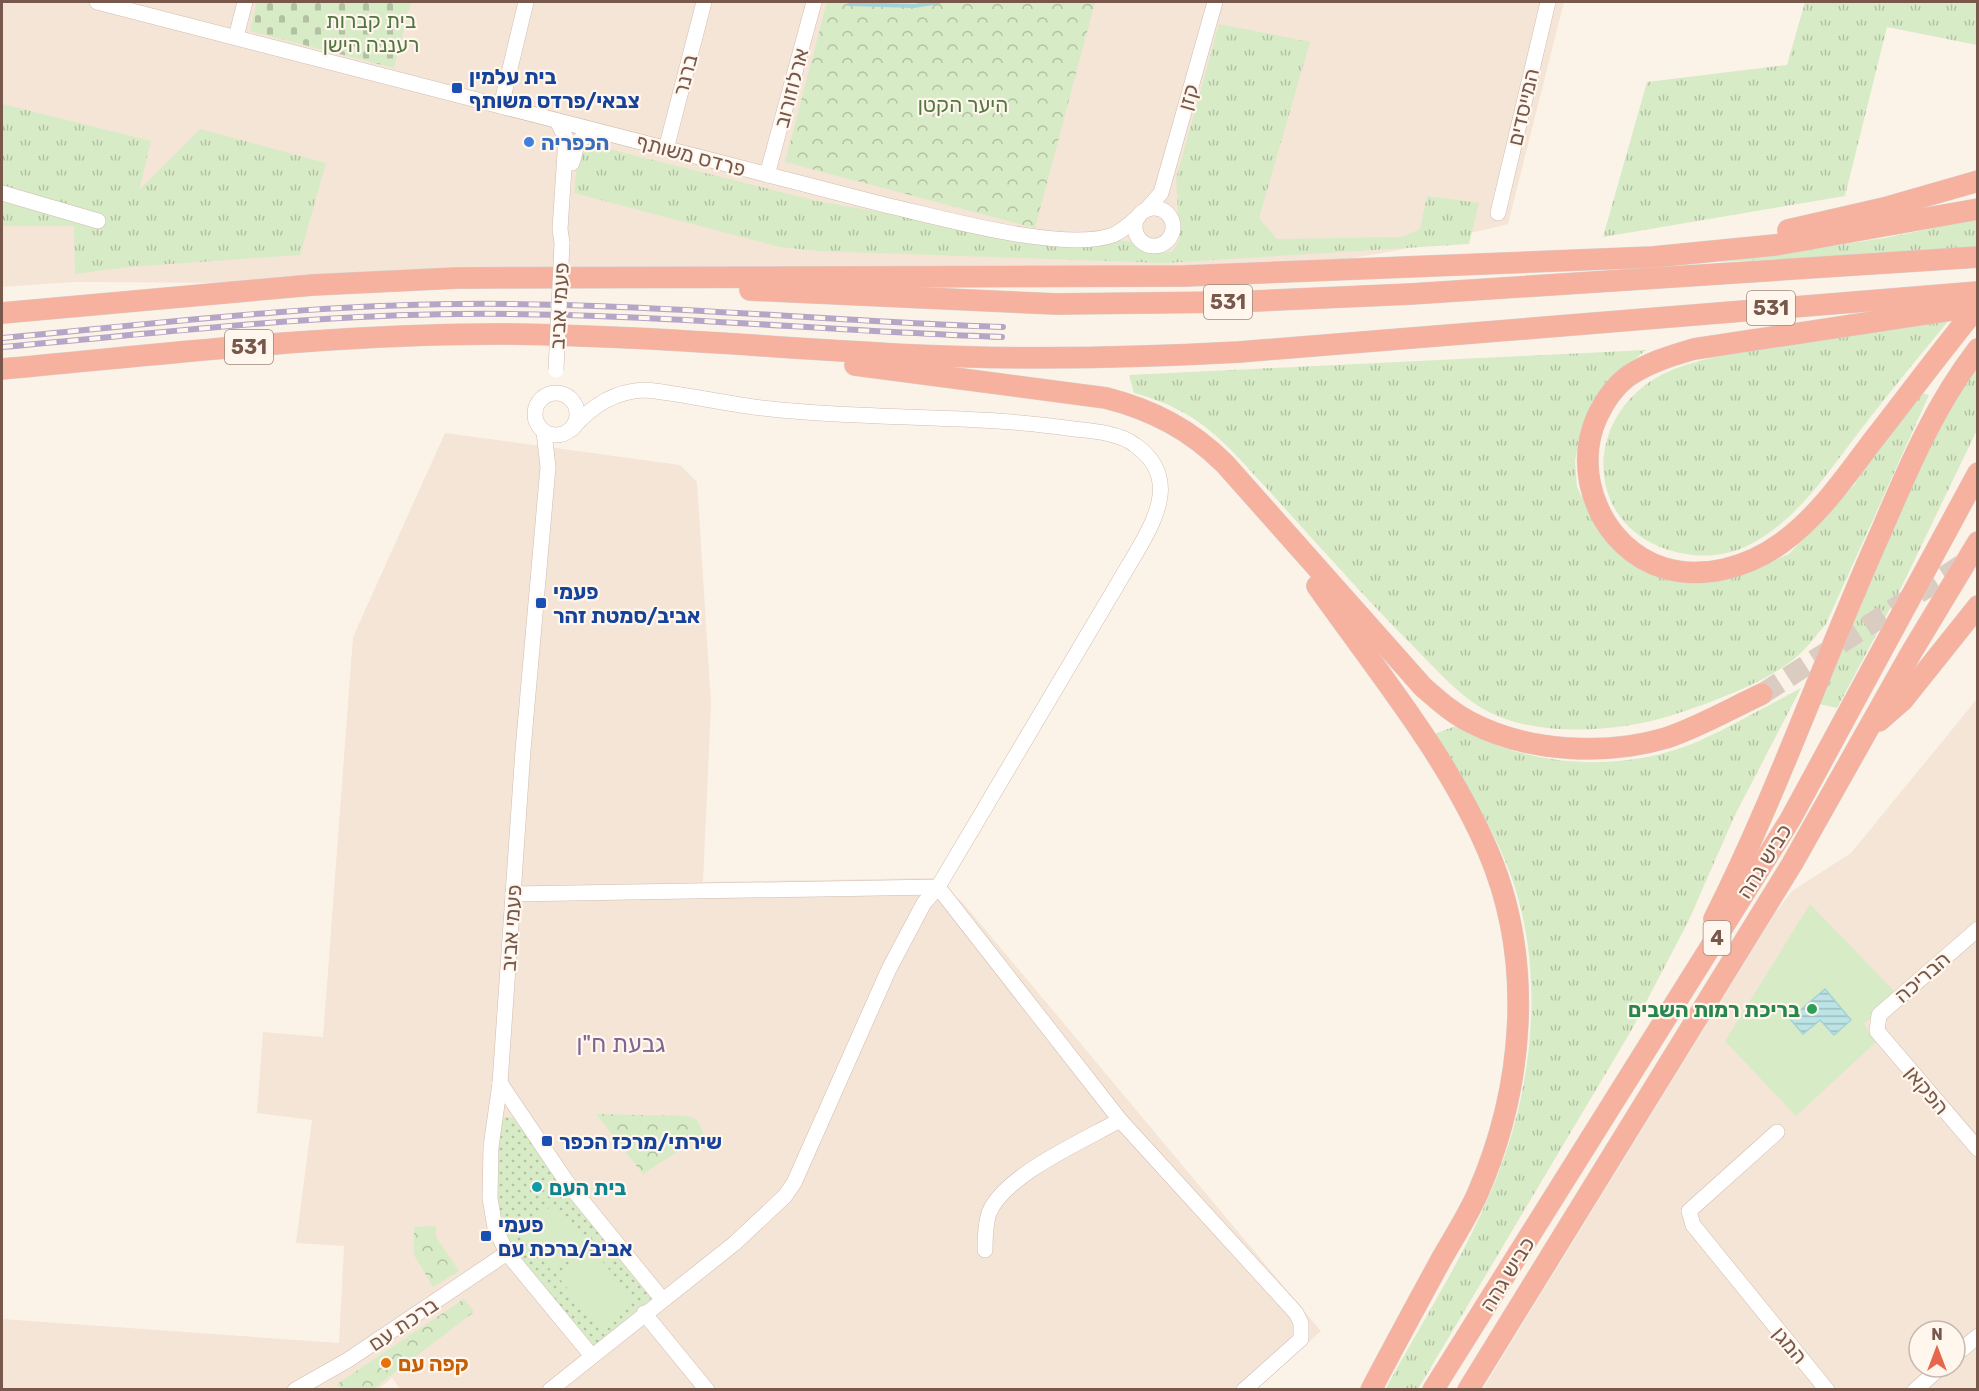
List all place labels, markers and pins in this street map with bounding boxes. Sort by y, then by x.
place label: בית עלמין צבאי/פרדס משותף [469,64,640,113]
marker: בית עלמין צבאי/פרדס משותף [450,81,464,95]
place label: הכפריה [541,130,609,155]
marker: הכפריה [522,135,536,149]
place label: פעמי אביב/סמטת זהר [553,579,700,628]
marker: פעמי אביב/סמטת זהר [534,596,548,610]
place label: בריכת רמות השבים [1628,997,1800,1022]
marker: בריכת רמות השבים [1805,1002,1819,1016]
place label: שירתי/מרכז הכפר [559,1129,722,1154]
marker: שירתי/מרכז הכפר [540,1134,554,1148]
place label: בית העם [549,1175,626,1200]
marker: בית העם [530,1180,544,1194]
place label: פעמי אביב/ברכת עם [498,1212,633,1261]
marker: פעמי אביב/ברכת עם [479,1229,493,1243]
place label: קפה עם [398,1351,469,1376]
marker: קפה עם [379,1356,393,1370]

